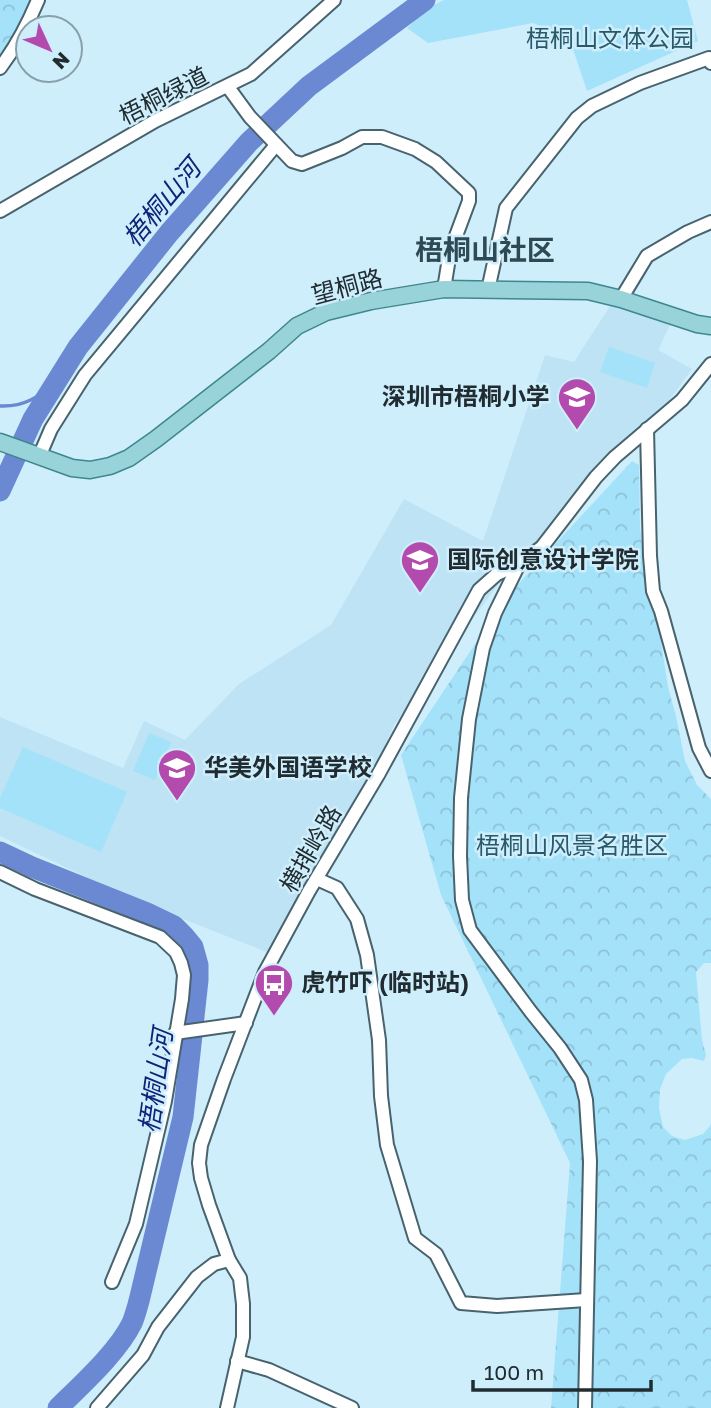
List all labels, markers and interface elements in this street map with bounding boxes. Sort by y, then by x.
north arrow [14,14,84,84]
park label: 梧桐山文体公园 [526,23,694,52]
text: N [48,48,75,74]
street label: 梧桐绿道 [114,60,213,129]
water label: 梧桐山河 [116,149,210,252]
district label: 梧桐山社区 [415,233,555,266]
street label: 望桐路 [308,262,385,309]
school or university icon: 深圳市梧桐小学 [556,376,598,431]
place label: 深圳市梧桐小学 [382,381,550,410]
school or university icon: 国际创意设计学院 [399,539,441,594]
place label: 国际创意设计学院 [447,544,639,573]
school or university icon: 华美外国语学校 [156,747,198,802]
place label: 华美外国语学校 [204,752,372,781]
street label: 横排岭路 [273,799,346,897]
park label: 梧桐山风景名胜区 [476,830,668,859]
bus stop icon: 虎竹吓 (临时站) [253,962,295,1017]
place label: 虎竹吓 (临时站) [301,967,469,996]
water label: 梧桐山河 [133,1022,179,1135]
scale bar [473,1348,652,1392]
text: 100 m [484,1359,544,1385]

